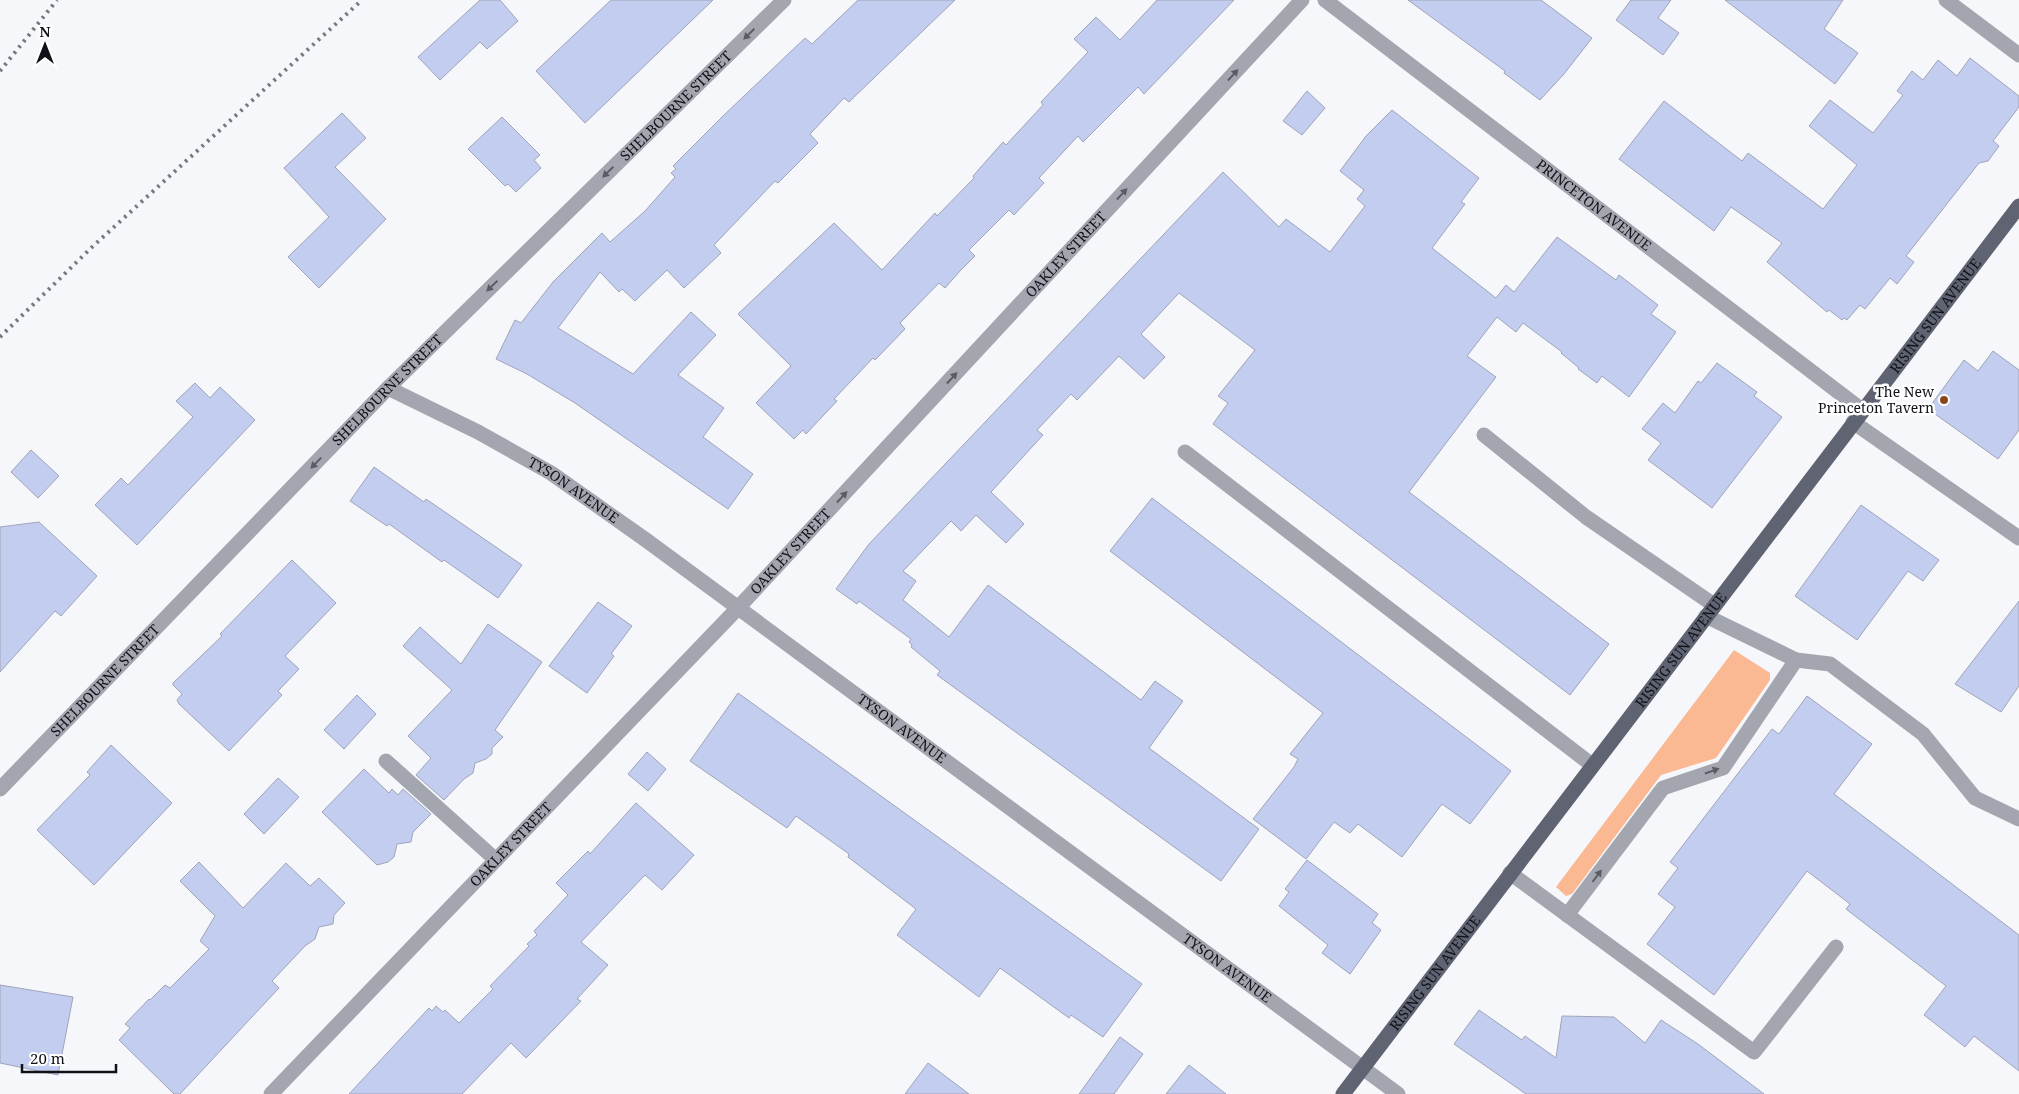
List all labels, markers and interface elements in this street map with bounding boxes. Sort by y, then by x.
north arrow [20,20,70,70]
text: N [39,22,51,41]
one-way arrow [744,28,756,40]
street label: SHELBOURNE STREET [616,46,736,165]
one-way arrow [1227,69,1239,81]
street label: PRINCETON AVENUE [1532,155,1656,255]
one-way arrow [603,166,615,178]
one-way arrow [1116,189,1128,201]
street label: OAKLEY STREET [1021,207,1110,301]
street label: RISING SUN AVENUE [1885,254,1985,377]
one-way arrow [486,280,498,292]
street label: SHELBOURNE STREET [328,330,446,449]
one-way arrow [946,372,958,384]
place label: The New Princeton Tavern [1818,382,1935,417]
marker: The New Princeton Tavern [1938,394,1950,406]
street label: TYSON AVENUE [525,452,623,527]
one-way arrow [310,457,322,469]
one-way arrow [836,491,848,503]
street label: OAKLEY STREET [745,504,835,598]
street label: RISING SUN AVENUE [1631,588,1731,711]
street label: SHELBOURNE STREET [46,620,164,740]
street label: TYSON AVENUE [854,689,951,767]
one-way arrow [1705,767,1720,774]
street label: OAKLEY STREET [465,797,556,891]
one-way arrow [1591,870,1602,883]
street label: RISING SUN AVENUE [1385,911,1485,1034]
street label: TYSON AVENUE [1179,929,1276,1007]
scale bar [22,1042,116,1074]
text: 20 m [30,1048,65,1068]

